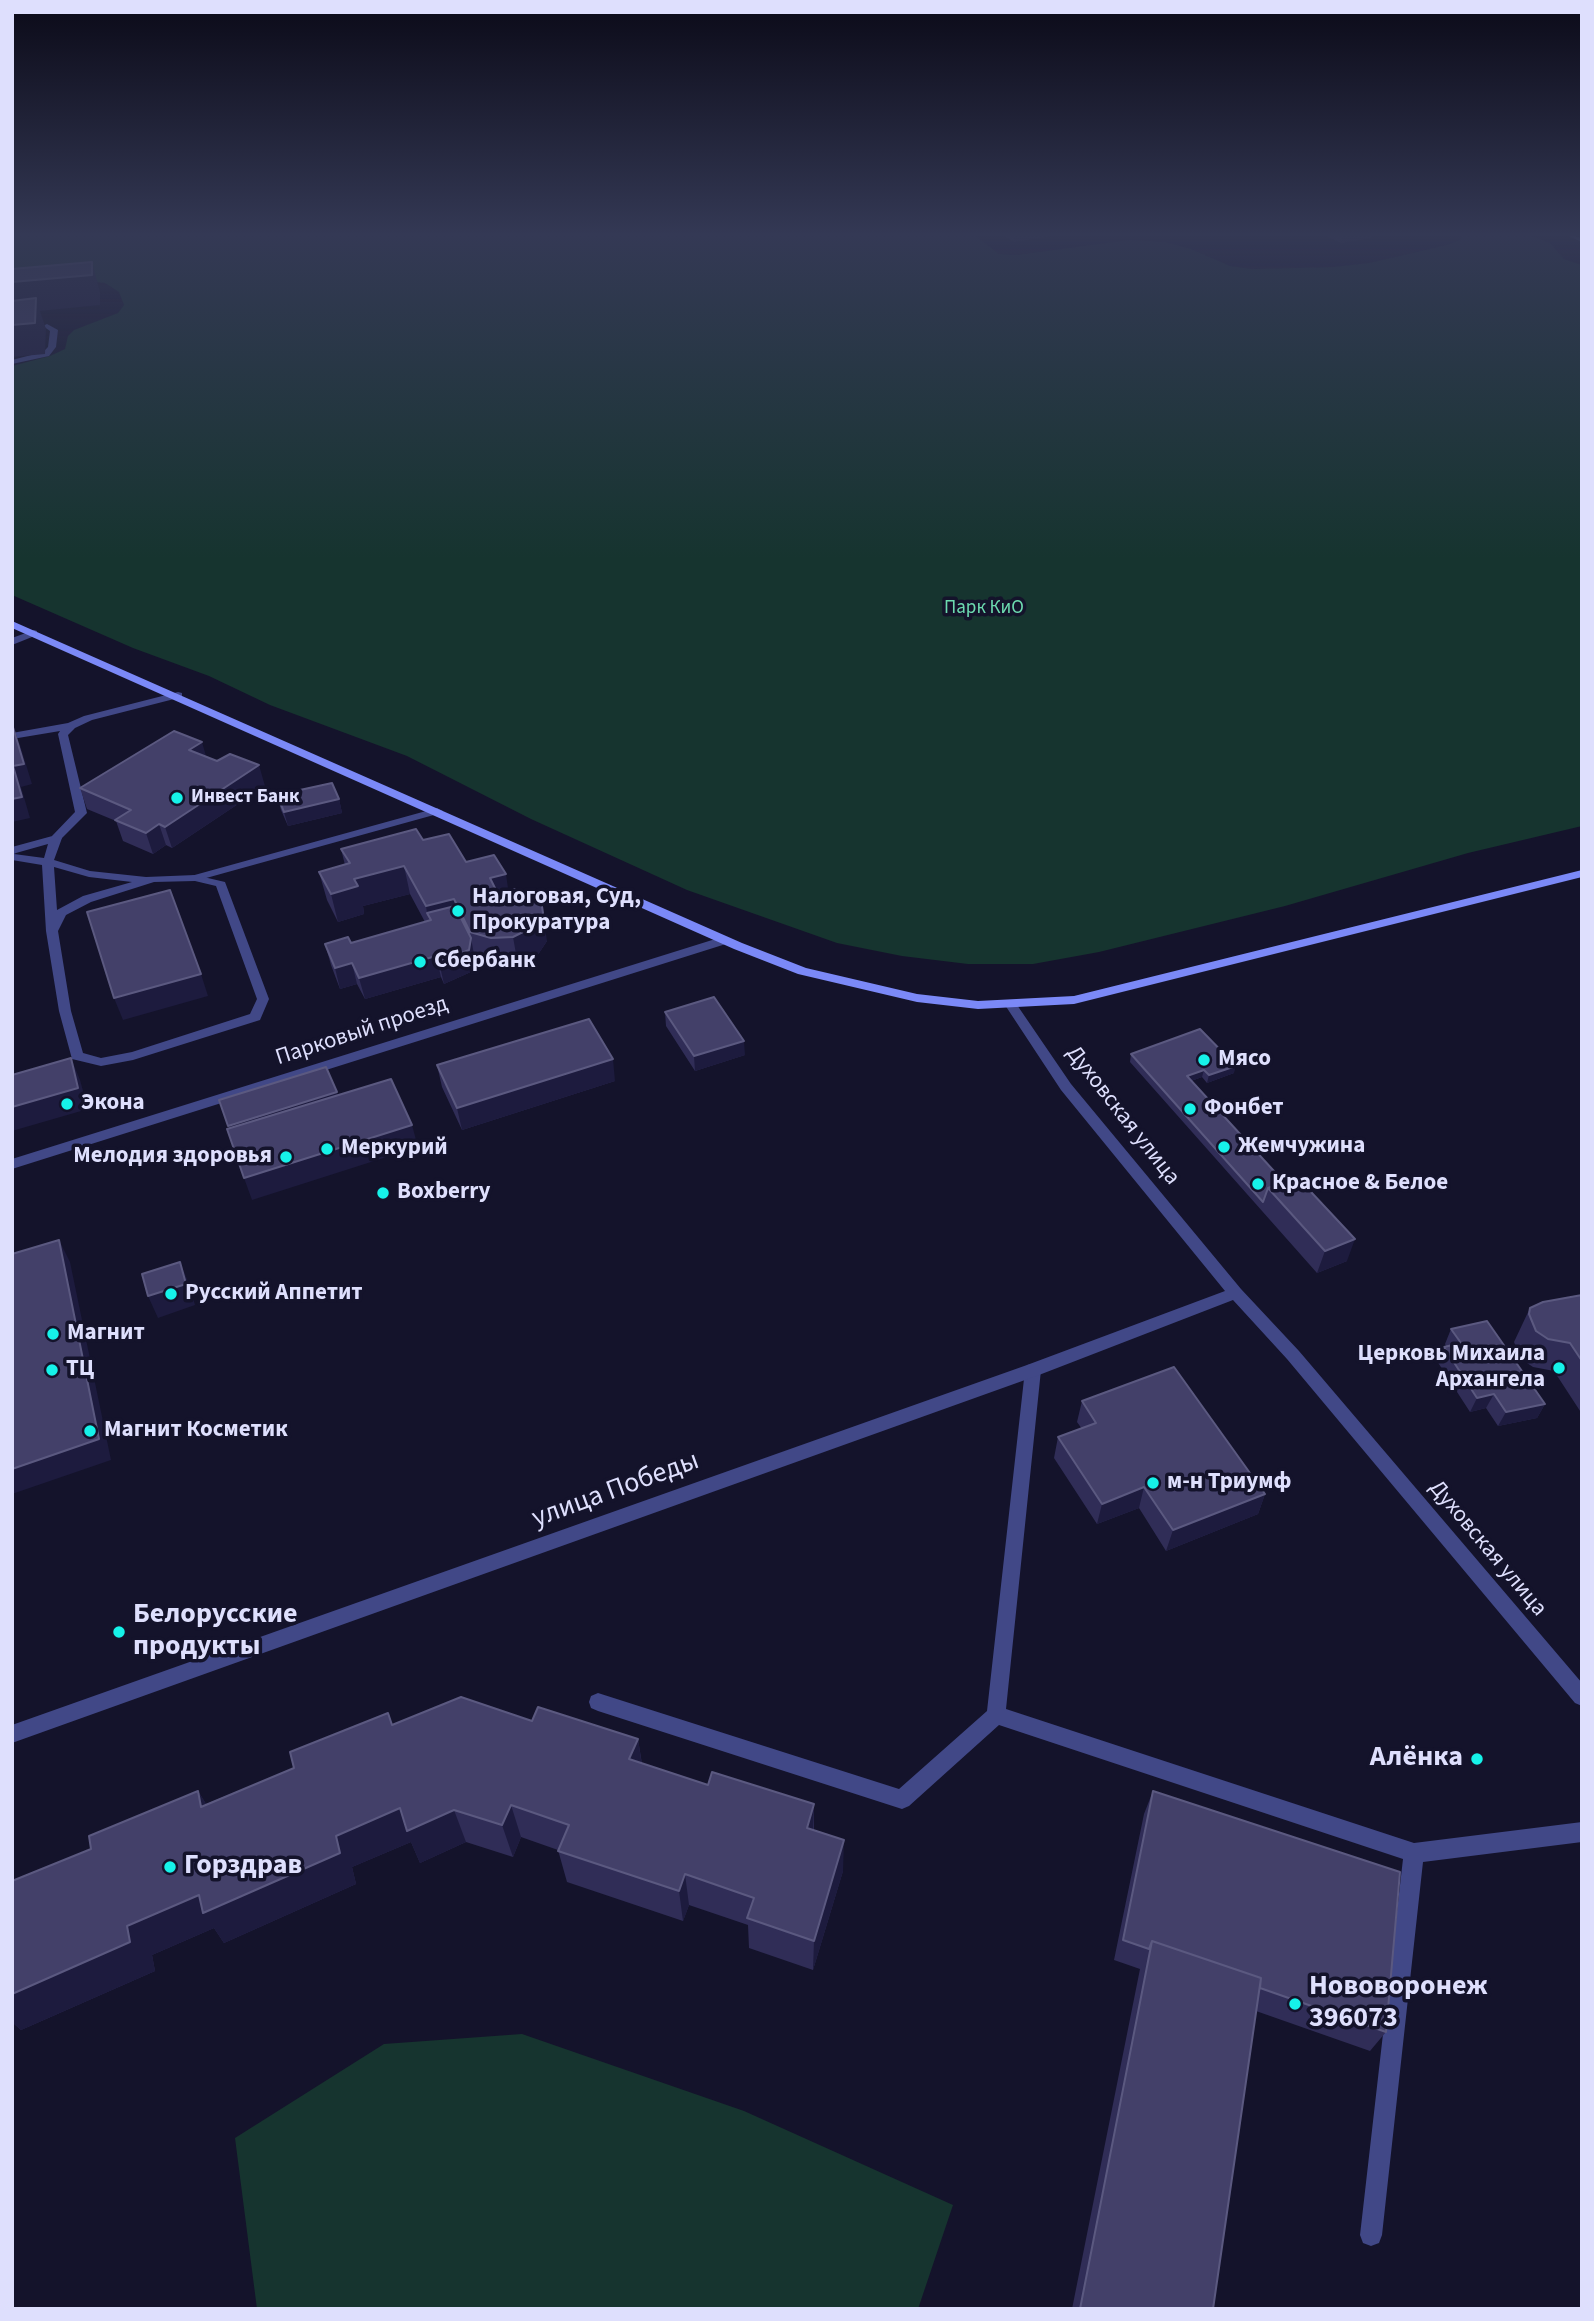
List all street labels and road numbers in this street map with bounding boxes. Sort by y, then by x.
street label: Парковый проезд [272,991,452,1073]
street label: Духовская улица [1059,1041,1185,1191]
street label: улица Победы [528,1445,704,1537]
street label: Духовская улица [1422,1475,1552,1623]

